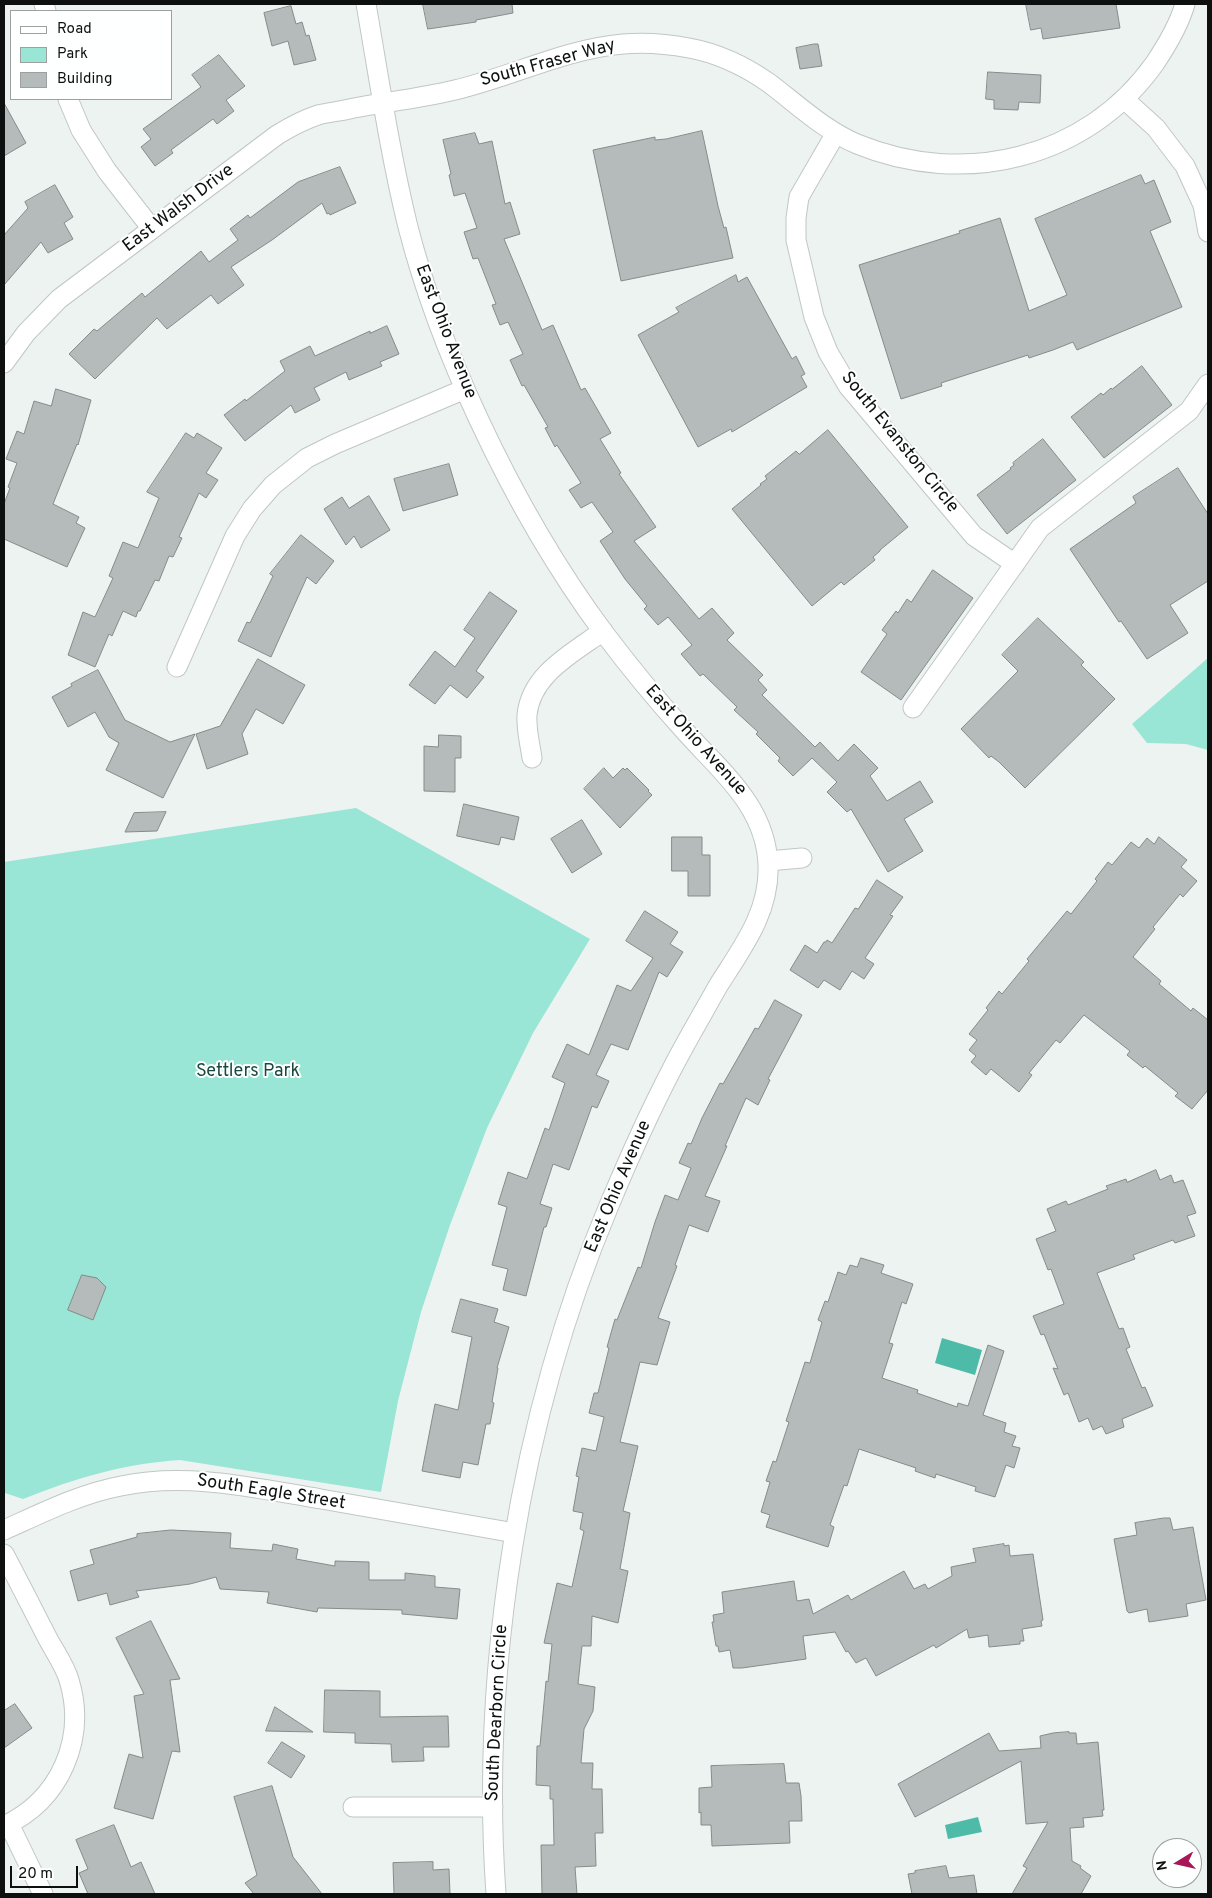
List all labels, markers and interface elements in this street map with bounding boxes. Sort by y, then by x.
legend [10,10,172,100]
text: Road [57,20,92,39]
street label: South Fraser Way [478,36,618,92]
text: Park [57,45,88,64]
text: Building [57,70,112,89]
street label: East Walsh Drive [119,160,239,258]
street label: East Ohio Avenue [410,262,480,402]
street label: South Evanston Circle [835,368,963,518]
street label: East Ohio Avenue [640,681,750,801]
park label: Settlers Park [196,1061,300,1083]
street label: East Ohio Avenue [581,1118,657,1256]
street label: South Eagle Street [195,1471,347,1515]
street label: South Dearborn Circle [483,1624,513,1802]
north arrow [1152,1838,1202,1888]
scale bar [12,1856,80,1888]
text: N [1153,1859,1172,1872]
text: 20 m [18,1865,53,1884]

